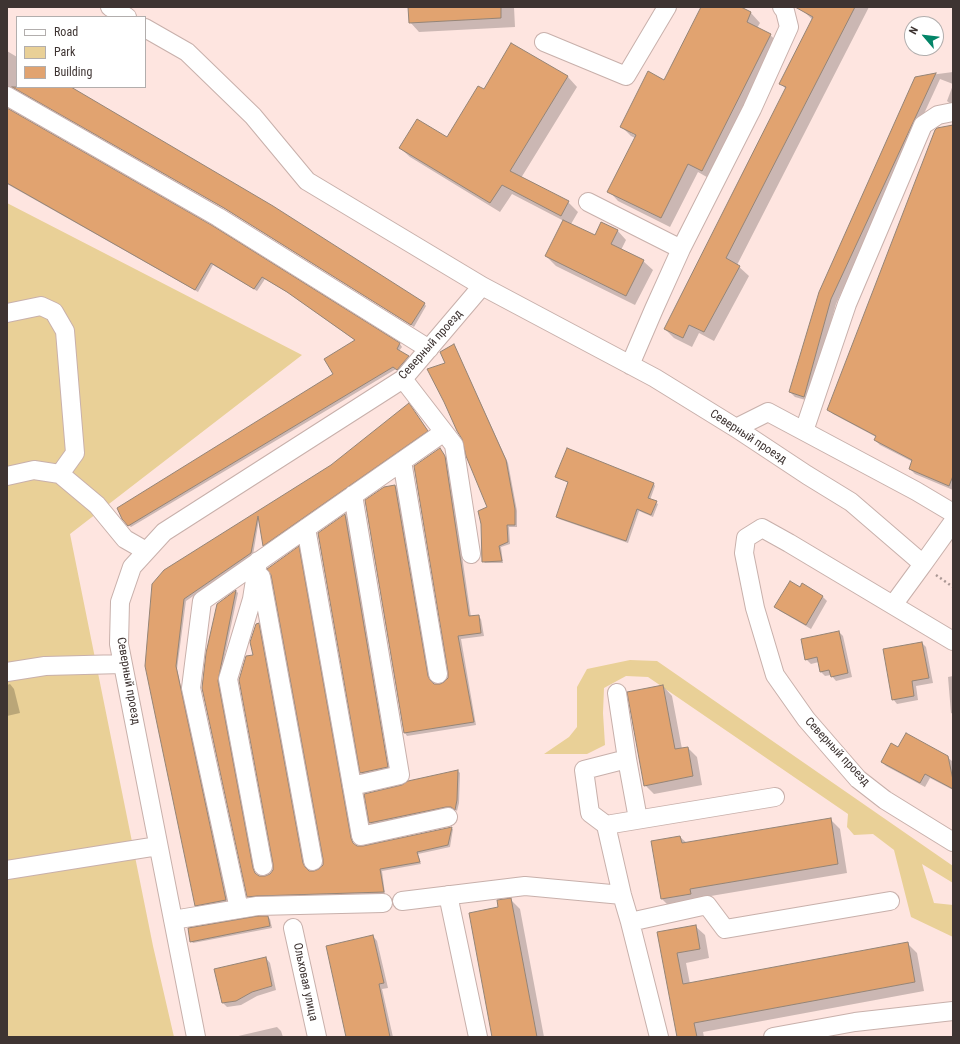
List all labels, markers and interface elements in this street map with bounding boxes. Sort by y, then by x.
legend [16,16,146,88]
north arrow [904,16,944,56]
text: Road [54,25,78,39]
text: N [907,25,921,37]
text: Park [54,45,75,59]
text: Building [54,65,92,79]
street label: Северный проезд [396,307,466,383]
street label: Северный проезд [707,407,789,467]
street label: Северный проезд [113,636,143,726]
street label: Северный проезд [802,715,872,789]
street label: Ольховая улица [290,942,320,1022]

